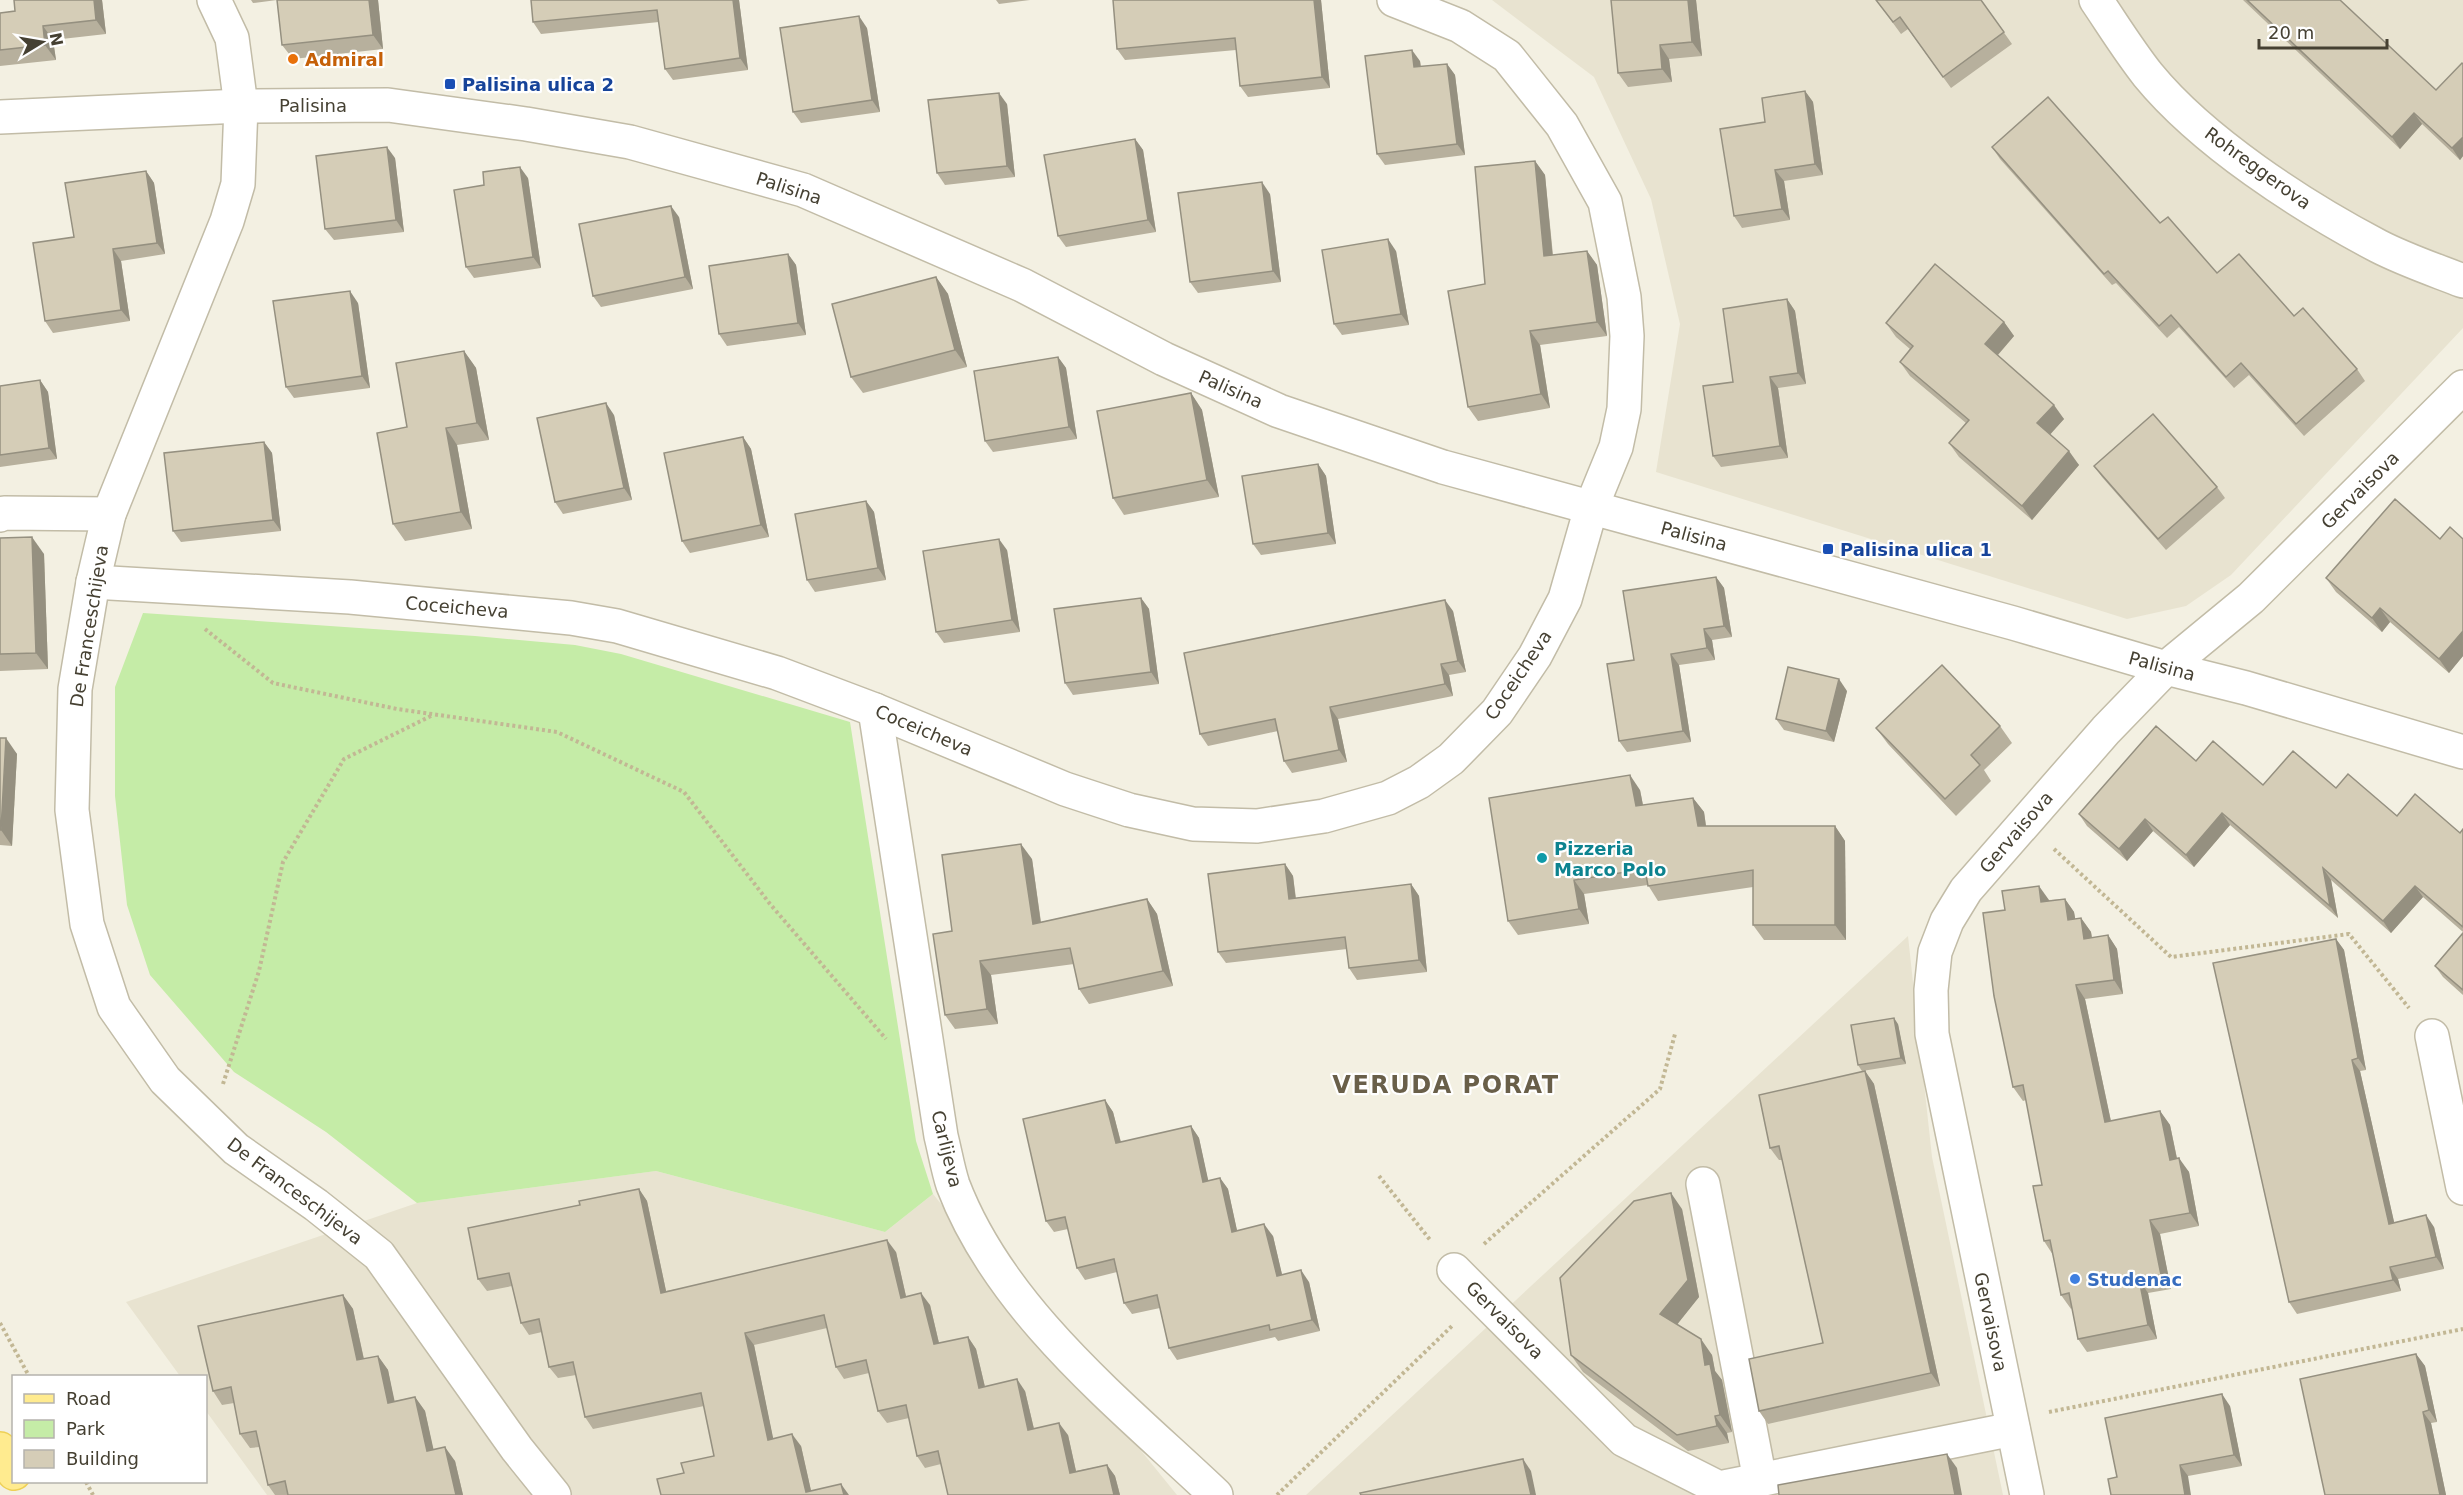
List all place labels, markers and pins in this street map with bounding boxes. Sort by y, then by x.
place label: Admiral [305,49,384,70]
marker: Admiral [286,52,300,66]
place label: Palisina ulica 2 [462,74,614,95]
marker: Palisina ulica 2 [443,77,457,91]
place label: Palisina ulica 1 [1840,539,1992,560]
marker: Palisina ulica 1 [1821,542,1835,556]
place label: Pizzeria Marco Polo [1554,838,1666,880]
marker: Pizzeria Marco Polo [1535,851,1549,865]
place label: Studenac [2087,1269,2182,1290]
marker: Studenac [2068,1272,2082,1286]

